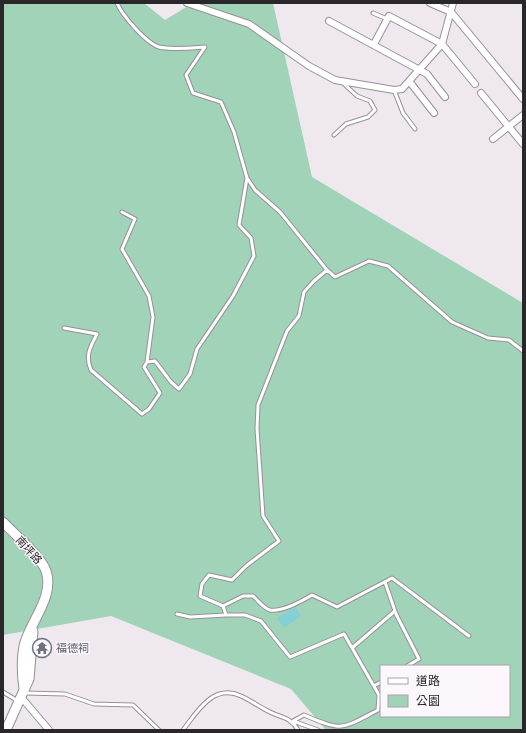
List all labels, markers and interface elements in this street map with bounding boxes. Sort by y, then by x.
street label: 南坪路 [13,532,46,567]
temple icon: 福德祠 [31,637,53,659]
place label: 福德祠 [56,640,89,655]
legend [380,665,510,717]
text: 道路 [416,672,440,689]
text: 公園 [416,692,440,709]

